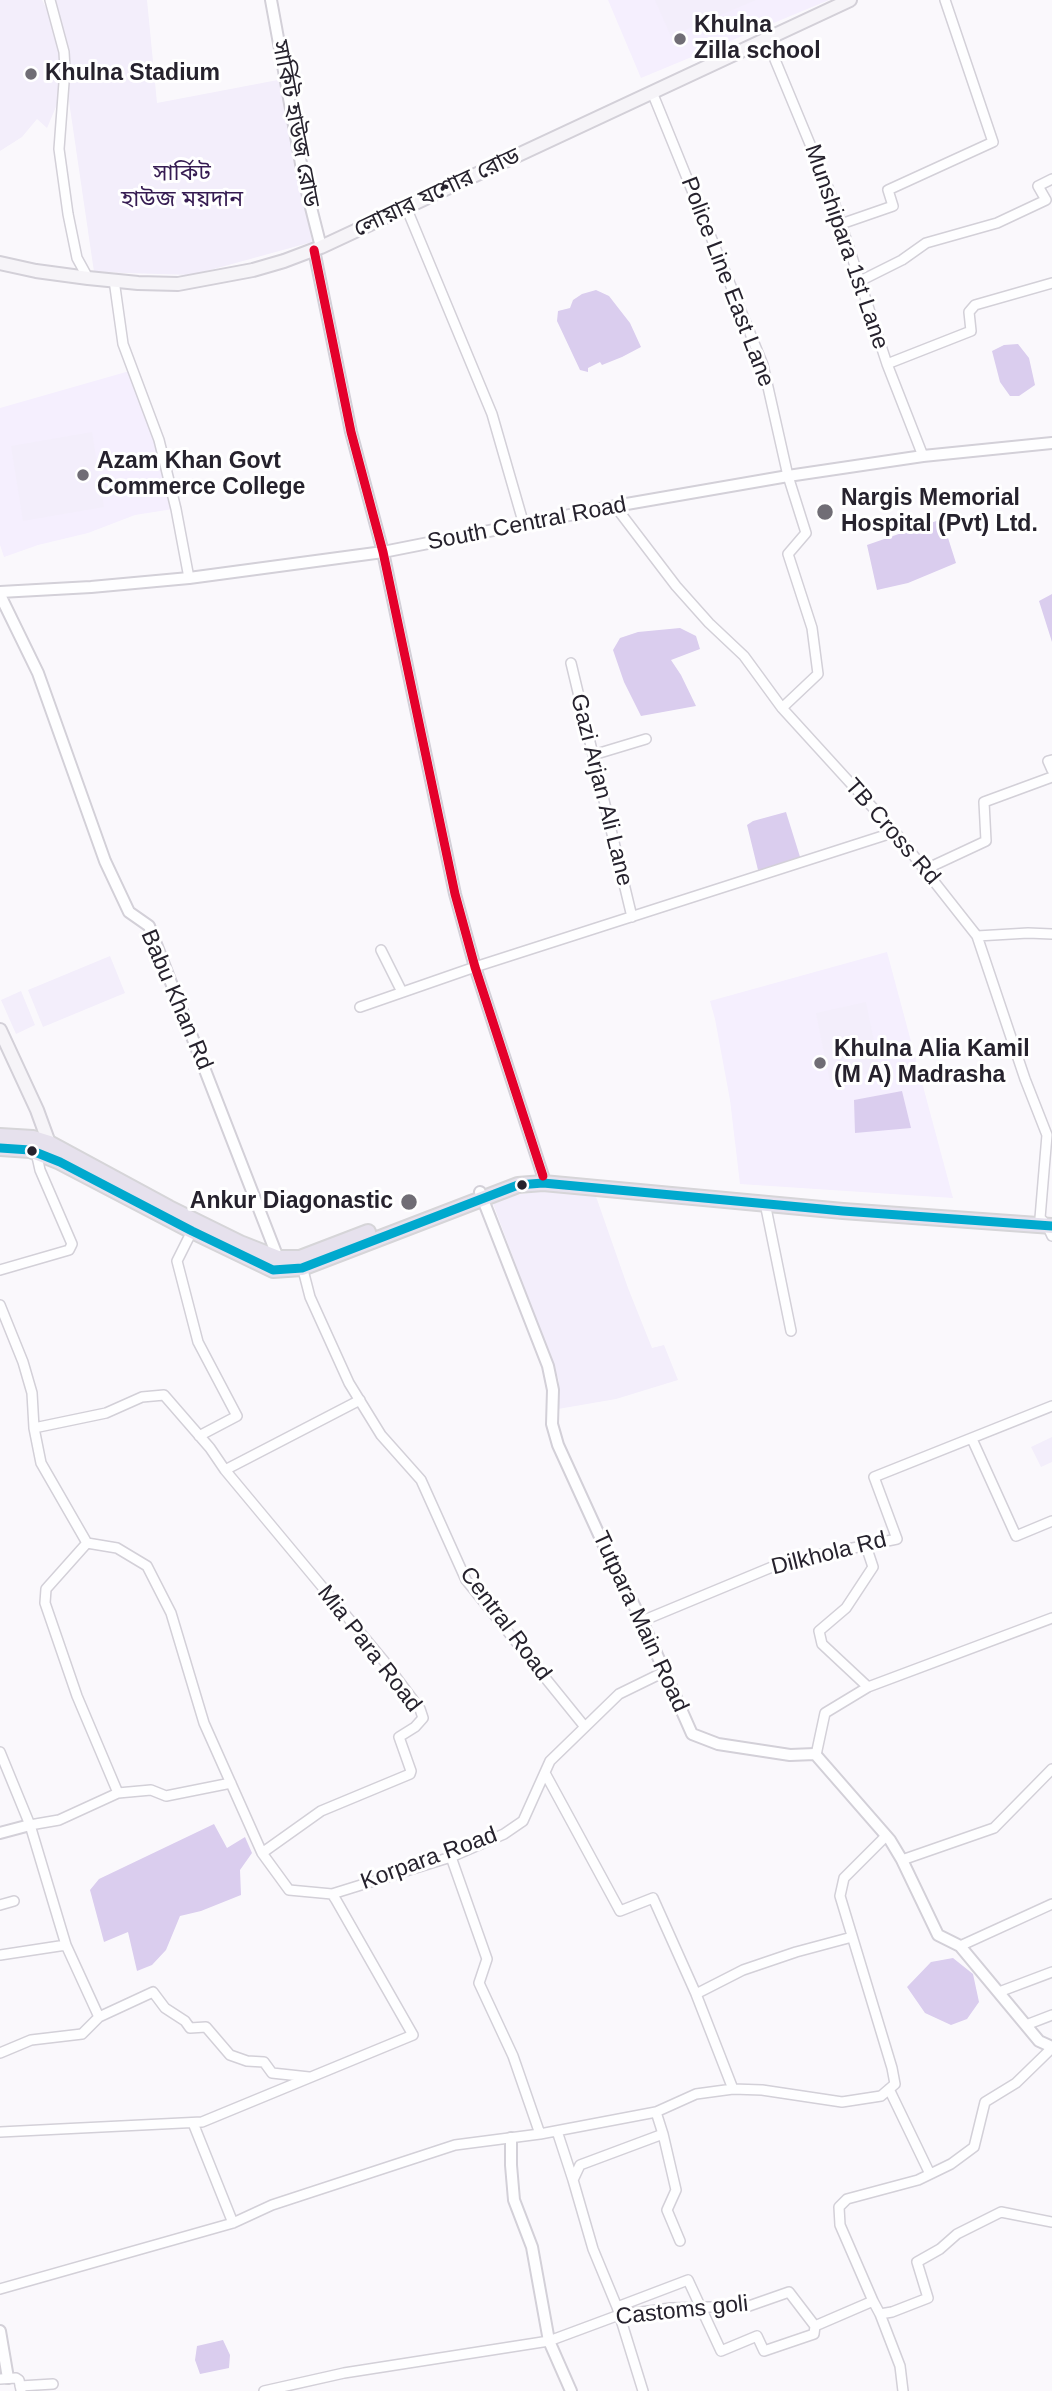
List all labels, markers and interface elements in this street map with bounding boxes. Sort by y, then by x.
place label: Khulna Zilla school [694,12,821,66]
marker: Khulna Zilla school [672,31,688,47]
street label: সার্কিট হাউজ রোড [265,38,325,210]
place label: Khulna Stadium [45,60,220,88]
marker: Khulna Stadium [23,66,39,82]
street label: Munshipara 1st Lane [798,141,894,353]
street label: লোয়ার যশোর রোড [350,142,524,244]
park label: সার্কিট হাউজ ময়দান [121,160,243,214]
street label: Police Line East Lane [674,173,780,391]
place label: Azam Khan Govt Commerce College [97,448,305,502]
marker: Azam Khan Govt Commerce College [75,467,91,483]
place label: Nargis Memorial Hospital (Pvt) Ltd. [841,485,1038,539]
street label: South Central Road [425,491,629,557]
marker: Nargis Memorial Hospital (Pvt) Ltd. [815,502,835,522]
street label: Gazi Arjan Ali Lane [564,691,638,889]
street label: TB Cross Rd [838,773,946,891]
street label: Babu Khan Rd [134,926,218,1074]
place label: Khulna Alia Kamil (M A) Madrasha [834,1036,1030,1090]
marker: Khulna Alia Kamil (M A) Madrasha [812,1055,828,1071]
unlabelled marker [25,1144,39,1158]
unlabelled marker [515,1178,529,1192]
place label: Ankur Diagonastic [190,1188,393,1216]
marker: Ankur Diagonastic [399,1192,419,1212]
street label: Dilkhola Rd [769,1526,889,1582]
street label: Tutpara Main Road [586,1527,694,1717]
street label: Central Road [453,1562,557,1686]
street label: Mia Para Road [311,1580,427,1718]
street label: Korpara Road [357,1822,501,1896]
street label: Castoms goli [614,2290,750,2332]

